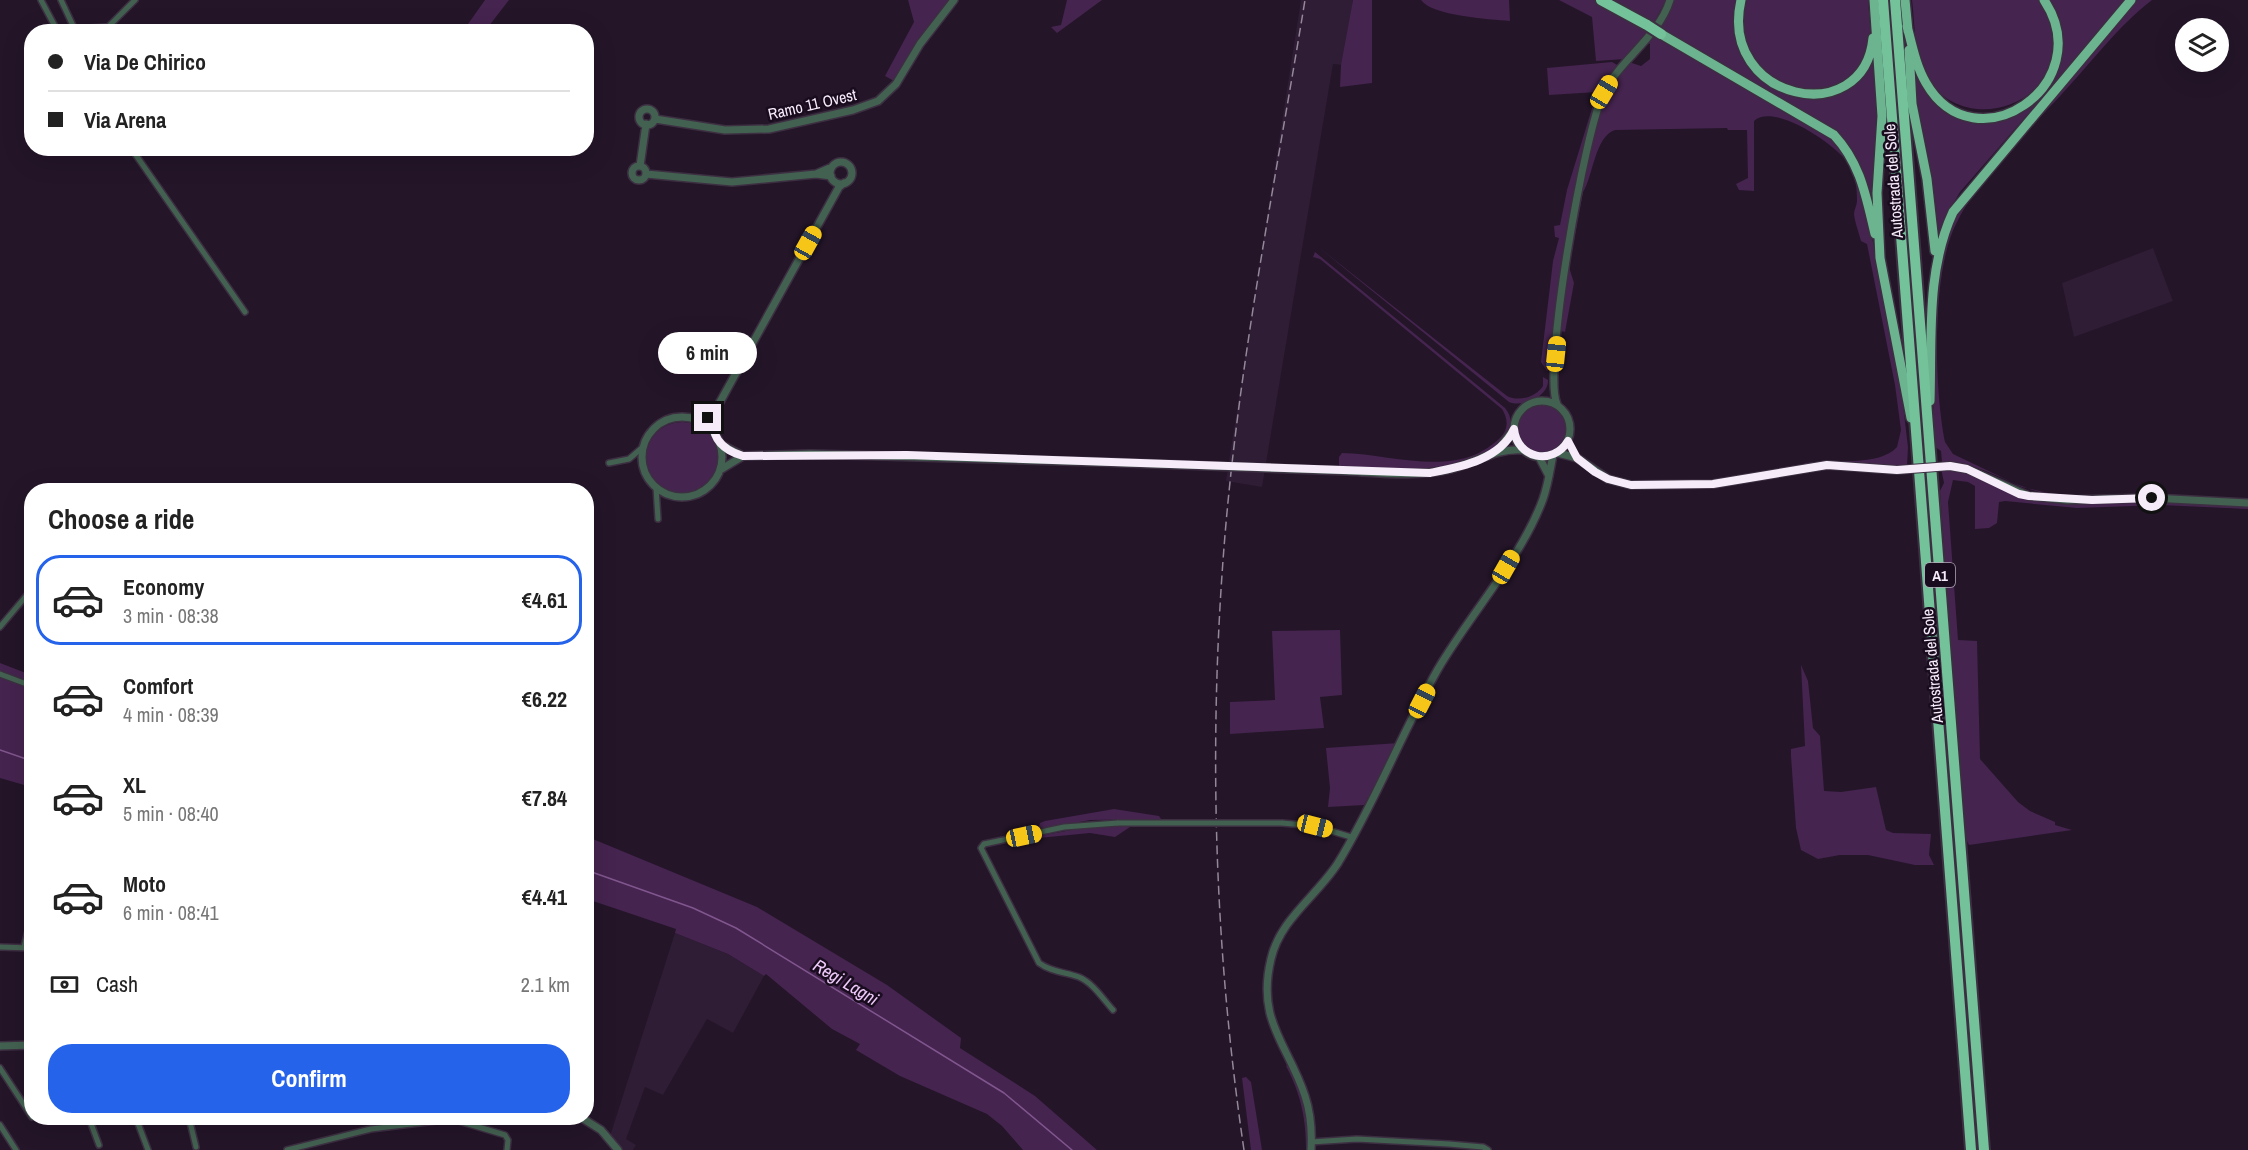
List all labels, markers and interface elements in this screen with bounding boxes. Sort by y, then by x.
map controls [2175,18,2229,72]
button: layers [2175,18,2229,72]
text: Via De Chirico [84,47,206,77]
car [1587,72,1621,112]
street label: Ramo 11 Ovest [766,83,859,125]
text: Via Arena [84,105,166,135]
street label: Autostrada del Sole [1878,123,1908,240]
car [791,223,825,263]
callout: 6 min [658,331,758,373]
car [1545,335,1567,373]
text: 6 min [686,339,729,366]
route end [694,404,721,431]
route start [2138,484,2165,511]
text: Choose a ride [48,501,194,537]
car [1489,547,1523,587]
road number: A1 [1925,563,1955,587]
text: Economy [123,572,204,602]
icon: car [51,573,105,627]
text: €4.61 [522,585,567,615]
text: 3 min · 08:38 [123,602,219,629]
street label: Autostrada del Sole [1916,608,1948,725]
text: Comfort [123,671,193,701]
icon: car [51,672,105,726]
car [1406,681,1438,721]
text: €6.22 [522,684,567,714]
text: 4 min · 08:39 [123,701,219,728]
text: XL [123,770,146,800]
icon: car [51,771,105,825]
text: €7.84 [522,783,567,813]
text: 5 min · 08:40 [123,800,219,827]
car [1295,813,1335,839]
car [1005,823,1043,849]
text: Moto [123,869,166,899]
icon: car [51,870,105,924]
text: €4.41 [522,882,567,912]
text: 6 min · 08:41 [123,899,219,926]
water label: Regi Lagni [809,953,883,1011]
icon: cash [48,968,81,1001]
text: Cash [96,969,138,999]
text: 2.1 km [521,971,570,998]
button: Confirm [48,1044,570,1113]

